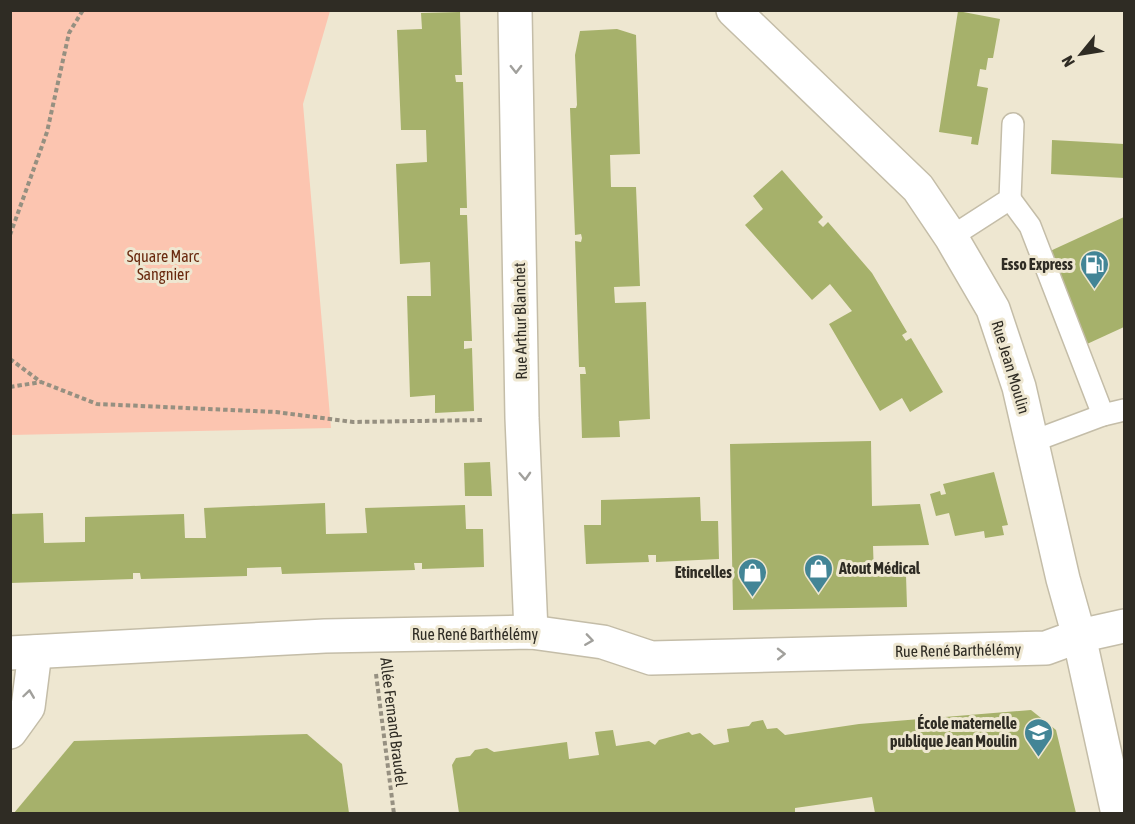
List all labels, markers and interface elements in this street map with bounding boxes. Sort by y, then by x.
north arrow [1051,24,1111,84]
text: N [1058,53,1078,70]
one-way arrow [510,64,523,73]
park label: Square Marc Sangnier [127,247,199,284]
fuel station icon: Esso Express [1078,248,1110,290]
place label: Esso Express [1001,255,1073,273]
street label: Rue Arthur Blanchet [510,262,530,380]
street label: Rue Jean Moulin [988,318,1034,416]
one-way arrow [518,471,531,480]
shop icon: Atout Médical [802,552,834,594]
shop icon: Etincelles [737,556,769,598]
place label: Atout Médical [838,559,921,577]
place label: Etincelles [675,563,732,581]
street label: Rue René Barthélémy [412,625,539,644]
one-way arrow [584,633,594,646]
street label: Rue René Barthélémy [895,640,1022,661]
one-way arrow [777,648,786,661]
street label: Allée Fernand Braudel [377,656,411,788]
one-way arrow [23,690,35,699]
place label: École maternelle publique Jean Moulin [890,714,1017,750]
school or university icon: École maternelle publique Jean Moulin [1022,716,1054,758]

